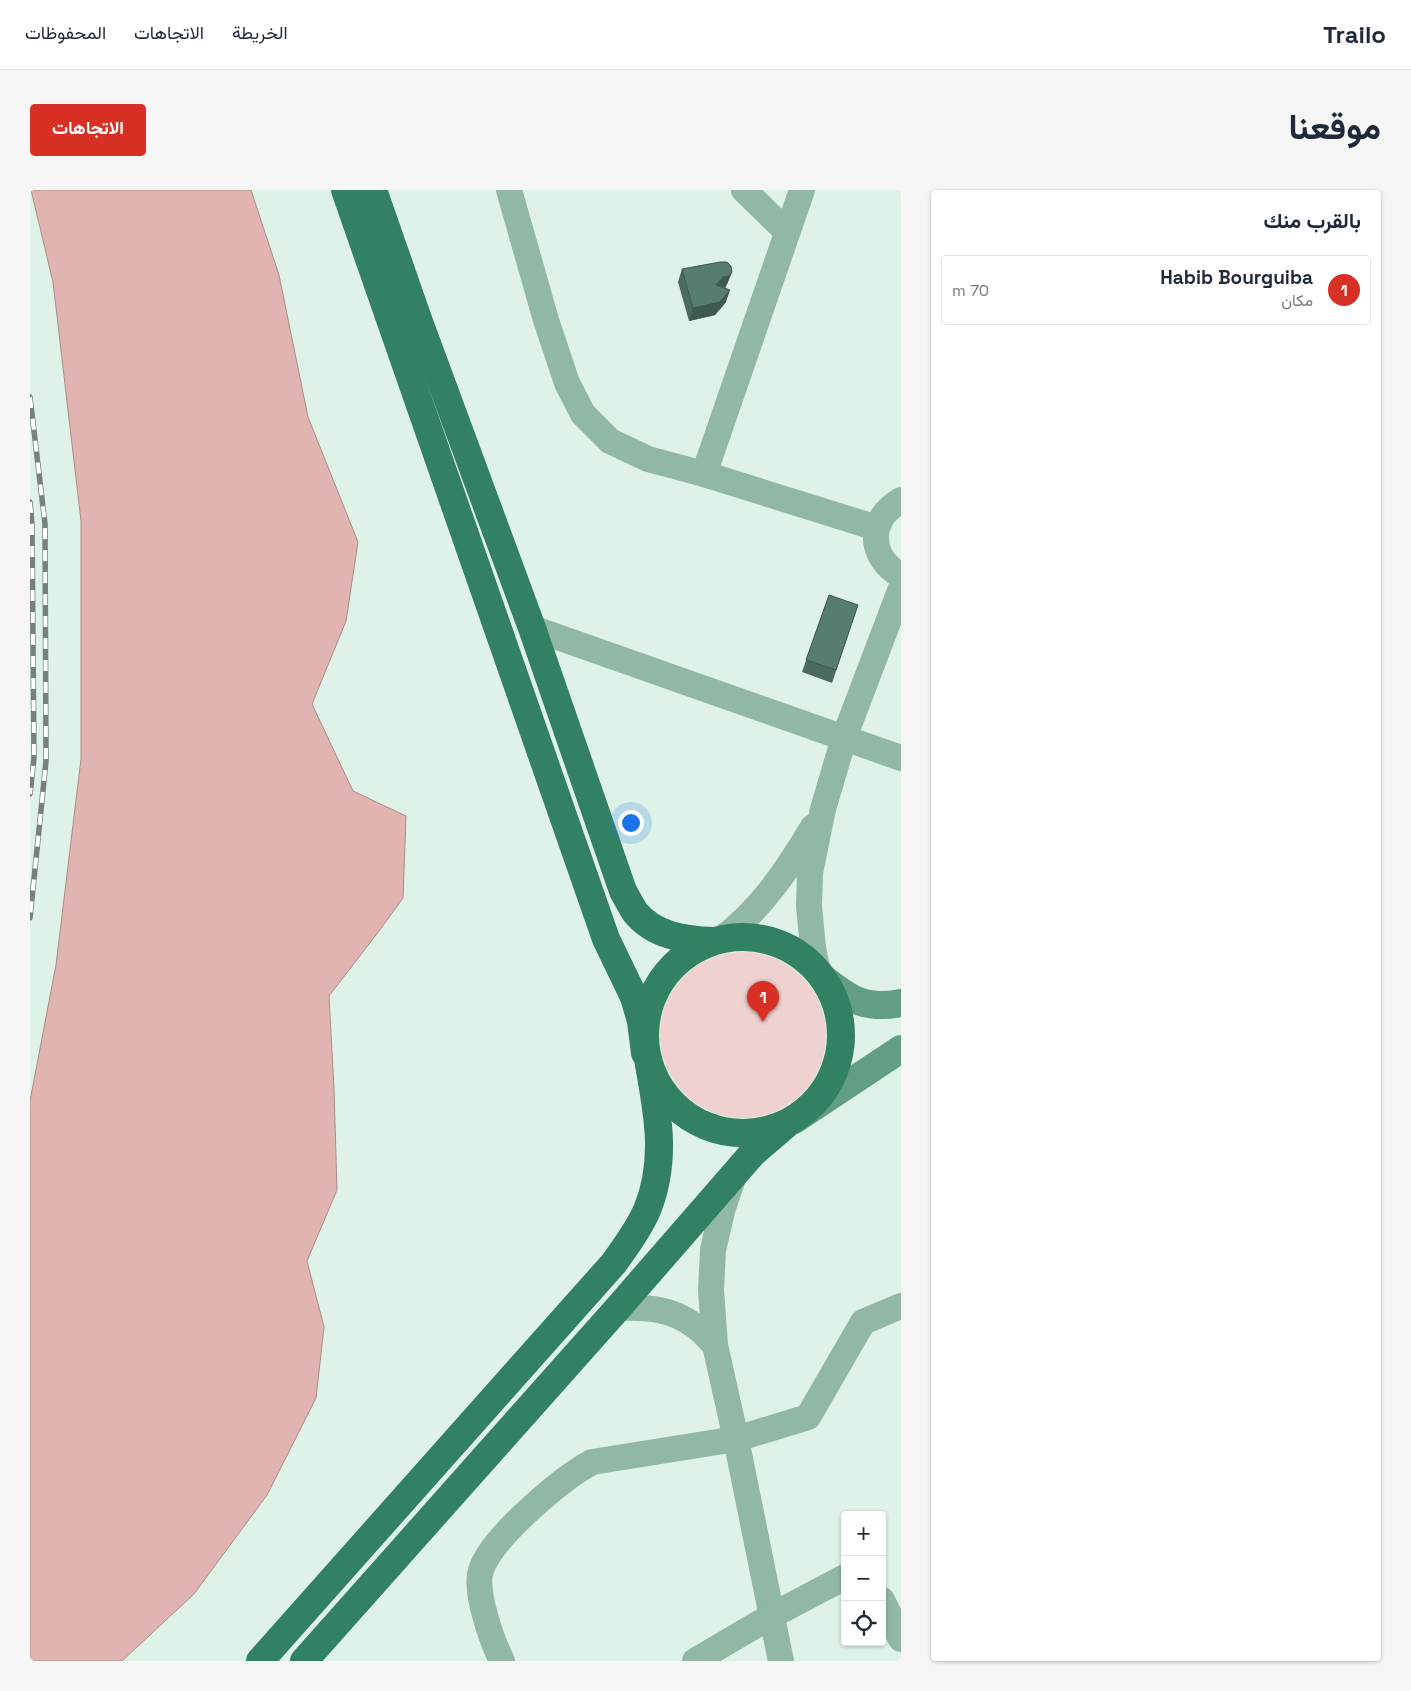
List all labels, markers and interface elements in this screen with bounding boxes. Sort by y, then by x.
text: Trailo [1323,19,1386,50]
text: المحفوظات [25,21,106,44]
text: الاتجاهات [134,21,204,44]
text: الخريطة [232,21,288,44]
button: الاتجاهات [30,104,146,156]
text: موقعنا [1288,105,1381,149]
text: بالقرب منك [1263,207,1361,234]
text: Habib Bourguiba [1160,265,1313,290]
text: 70 m [952,280,989,301]
text: 1 [1340,280,1348,301]
text: مكان [1281,290,1313,311]
your location [618,810,644,836]
pin: 1 [747,981,779,1022]
map controls [841,1511,886,1646]
button: + [841,1511,886,1556]
button: − [841,1556,886,1601]
button: locate [841,1601,886,1646]

